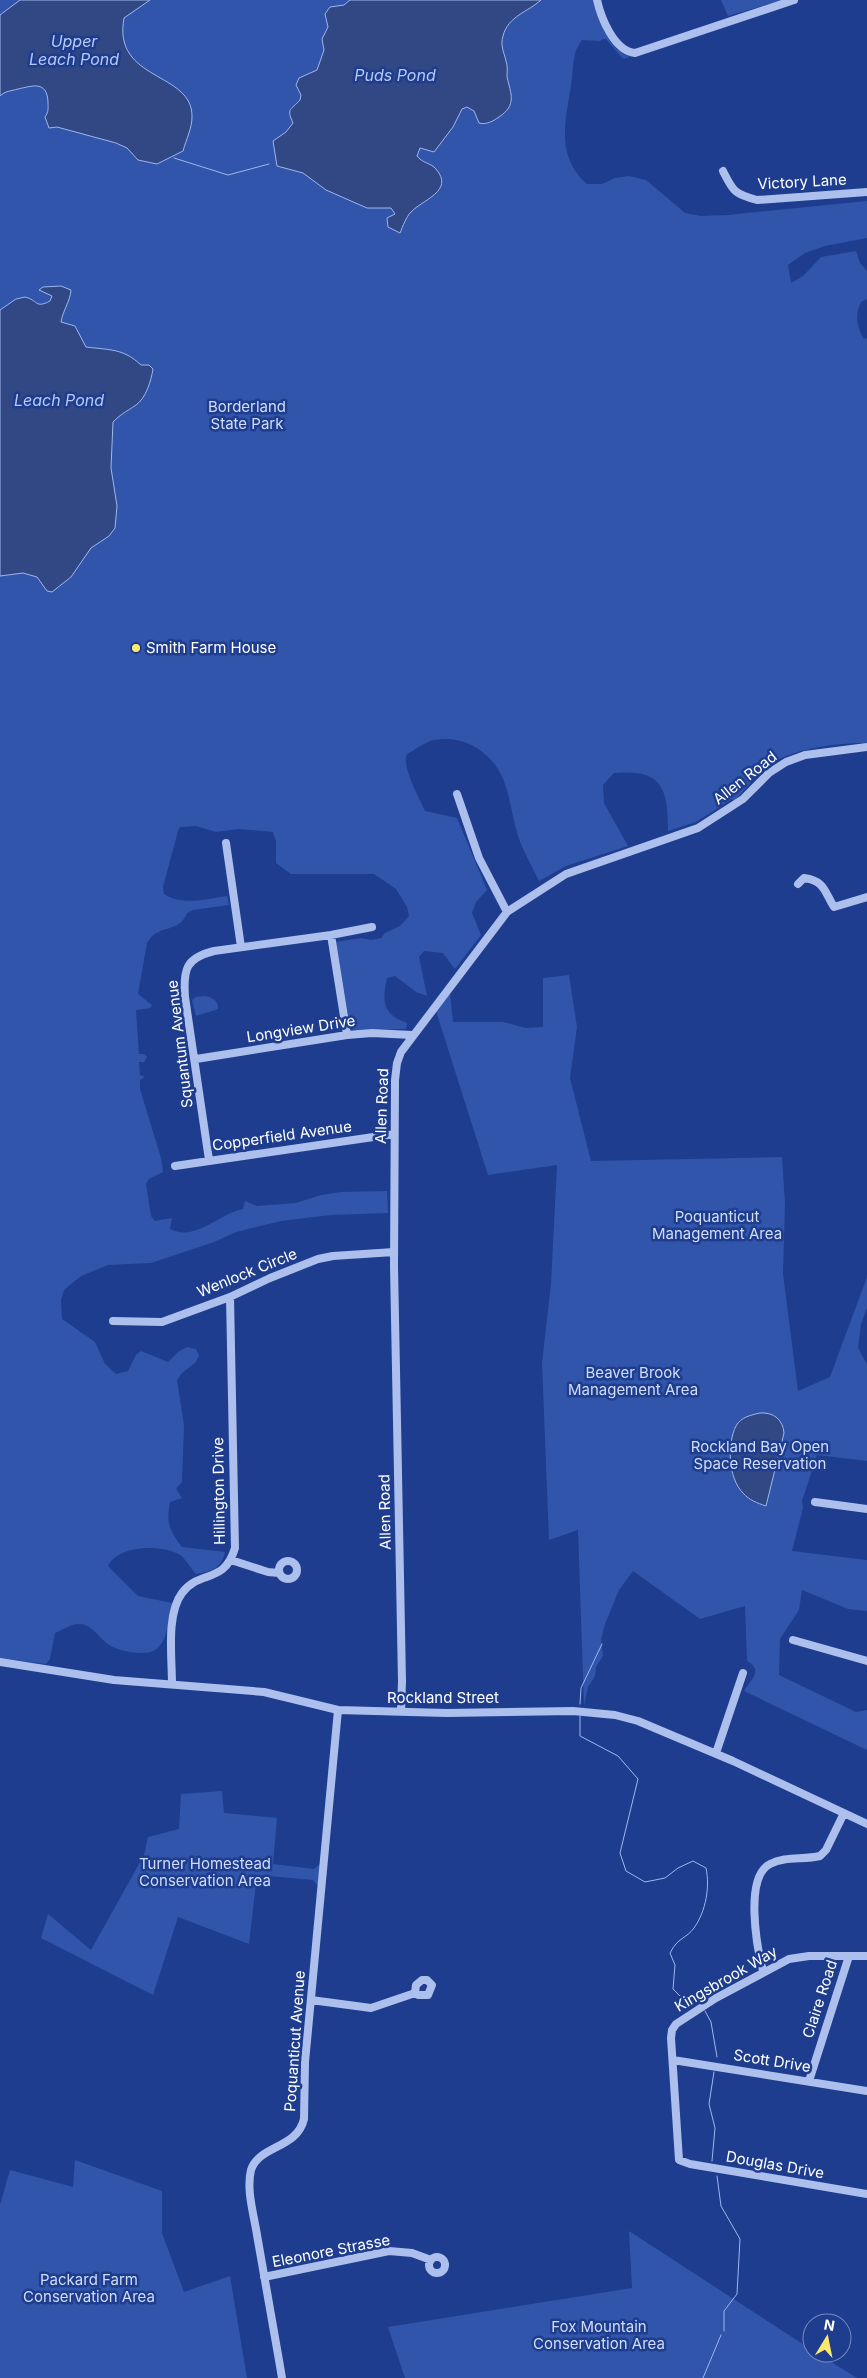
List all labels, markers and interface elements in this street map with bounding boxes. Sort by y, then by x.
water label: Upper Leach Pond [29,31,119,69]
water label: Puds Pond [354,65,436,85]
street label: Victory Lane [757,170,847,193]
water label: Leach Pond [14,390,104,410]
park label: Borderland State Park [208,397,286,433]
place label: Smith Farm House [146,638,276,657]
marker: Smith Farm House [130,642,142,654]
street label: Allen Road [709,747,780,808]
street label: Squantum Avenue [162,979,197,1109]
street label: Longview Drive [245,1011,357,1046]
street label: Allen Road [371,1068,392,1144]
street label: Copperfield Avenue [211,1116,353,1155]
park label: Poquanticut Management Area [652,1207,782,1243]
street label: Wenlock Circle [194,1244,300,1301]
park label: Beaver Brook Management Area [568,1363,698,1399]
street label: Hillington Drive [208,1437,229,1545]
park label: Rockland Bay Open Space Reservation [691,1437,829,1473]
street label: Allen Road [374,1474,395,1550]
street label: Rockland Street [387,1688,499,1707]
park label: Turner Homestead Conservation Area [139,1854,271,1890]
street label: Kingsbrook Way [671,1941,781,2016]
street label: Claire Road [798,1957,841,2040]
street label: Poquanticut Avenue [280,1970,309,2112]
street label: Scott Drive [732,2045,812,2076]
street label: Douglas Drive [725,2147,826,2182]
street label: Eleonore Strasse [270,2230,392,2271]
park label: Packard Farm Conservation Area [23,2270,155,2306]
north arrow [802,2313,852,2363]
text: N [823,2315,836,2334]
park label: Fox Mountain Conservation Area [533,2317,665,2353]

